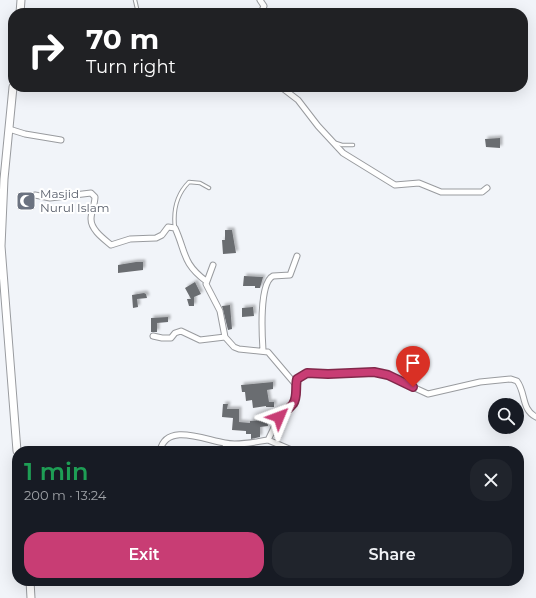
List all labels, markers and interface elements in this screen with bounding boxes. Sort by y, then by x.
text: 70 m [86,22,159,56]
icon: right [20,24,72,76]
text: Turn right [86,56,176,78]
place label: Masjid Nurul Islam [40,186,110,215]
mosque icon: Masjid Nurul Islam [15,190,37,212]
pin [396,346,430,387]
icon: arrive [402,352,424,374]
position arrow [258,396,300,438]
map controls [488,398,524,434]
button: search [488,398,524,434]
text: 1 min [24,457,88,486]
button: close [470,459,512,501]
text: 200 m · 13:24 [24,487,106,503]
button: Exit [24,532,264,578]
button: Share [272,532,512,578]

